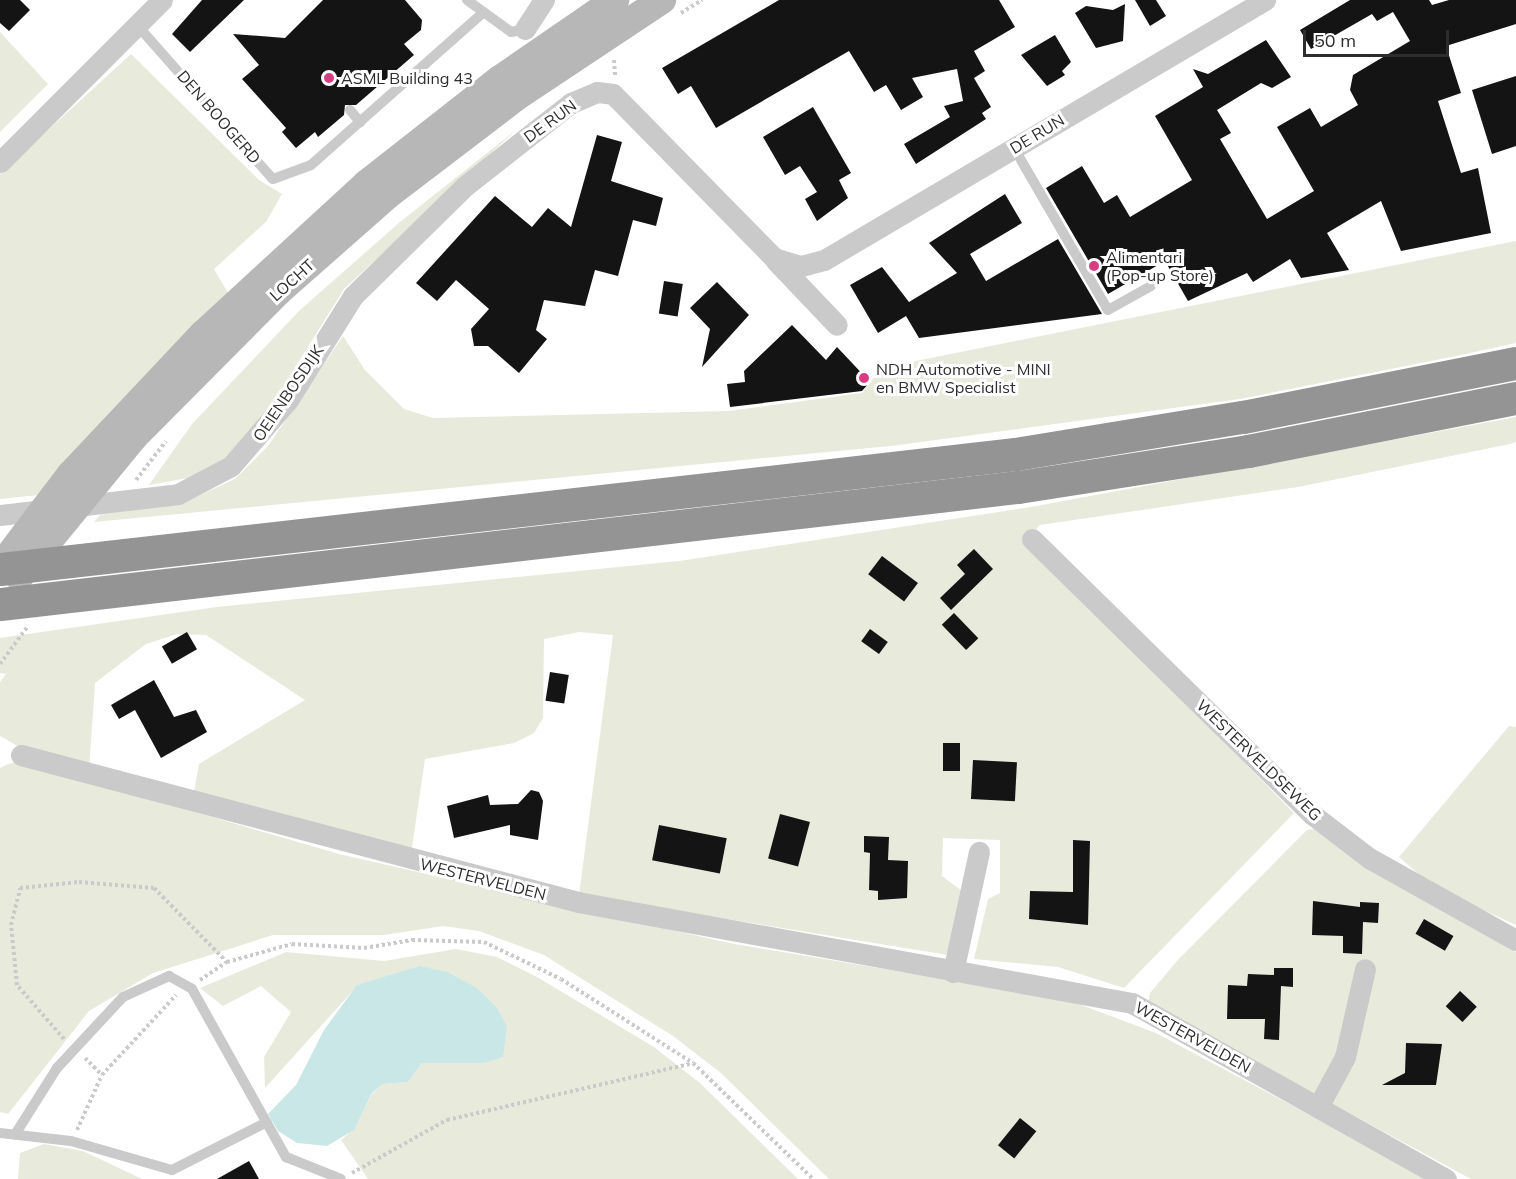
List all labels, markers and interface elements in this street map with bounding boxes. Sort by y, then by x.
scale bar [1306,18,1452,56]
text: 50 m [1314,29,1356,52]
street label: DEN BOOGERD [173,66,265,168]
place label: ASML Building 43 [341,68,473,88]
marker: ASML Building 43 [322,71,336,85]
street label: DE RUN [520,96,580,146]
street label: DE RUN [1006,110,1068,158]
place label: Alimentari (Pop-up Store) [1106,247,1214,285]
street label: LOCHT [266,255,318,305]
marker: Alimentari (Pop-up Store) [1087,259,1101,273]
street label: OEIENBOSDIJK [249,341,327,445]
place label: NDH Automotive - MINI en BMW Specialist [876,359,1051,397]
marker: NDH Automotive - MINI en BMW Specialist [857,371,871,385]
street label: WESTERVELDSEWEG [1193,695,1325,825]
street label: WESTERVELDEN [418,854,548,904]
street label: WESTERVELDEN [1132,997,1254,1077]

